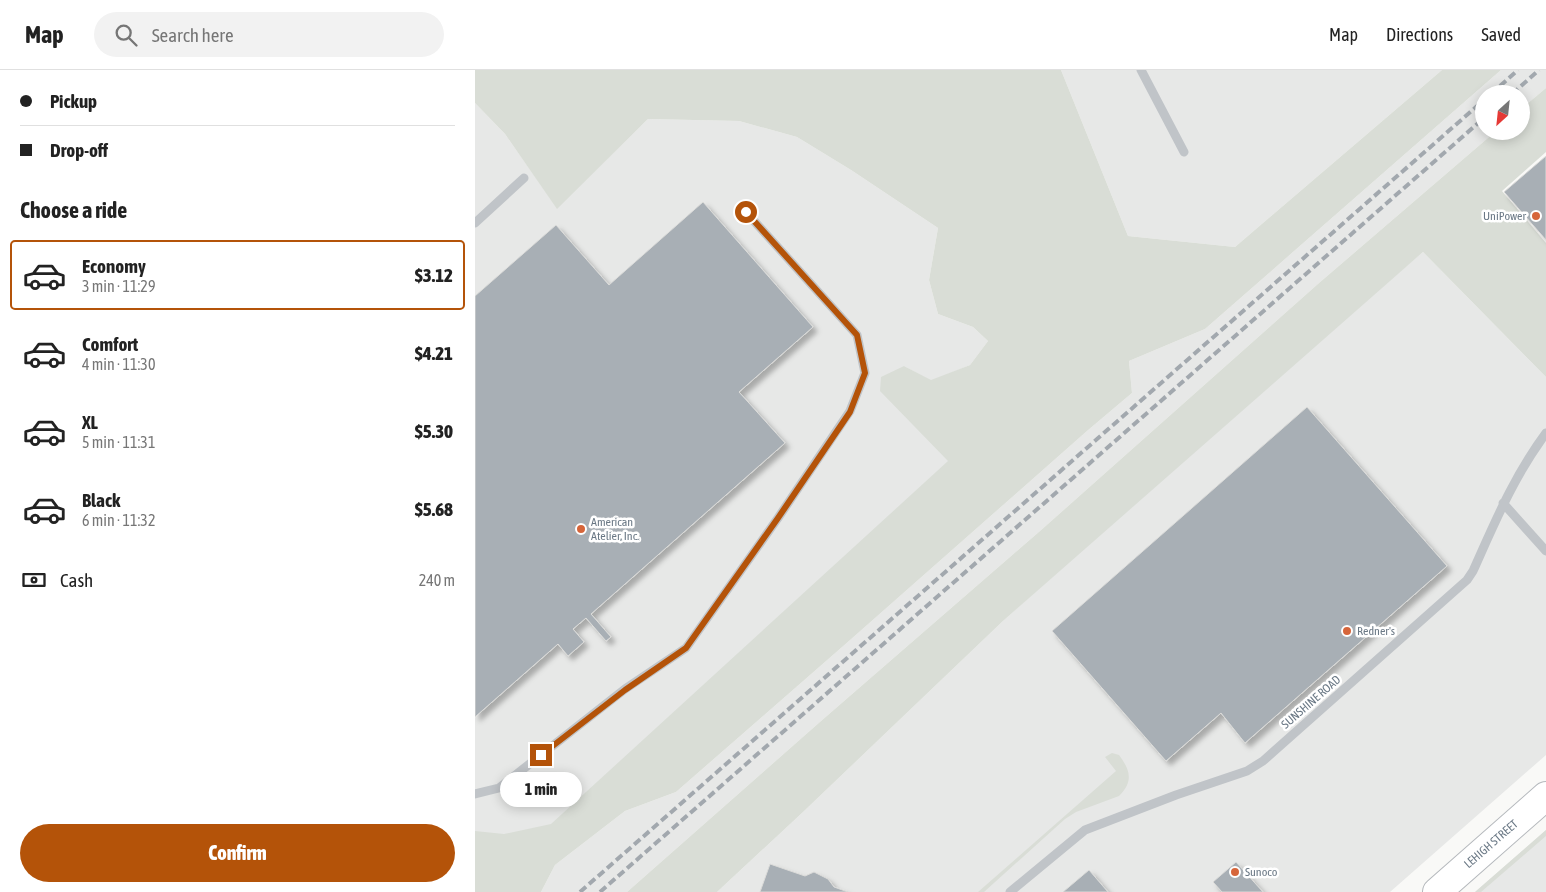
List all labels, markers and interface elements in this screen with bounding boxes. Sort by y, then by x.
search box [94,12,444,57]
text: Map [25,21,64,48]
icon: search [112,21,140,49]
text: Search here [152,24,234,46]
text: Map [1329,24,1358,45]
text: Directions [1386,24,1453,45]
text: Saved [1481,24,1521,45]
north arrow [1475,85,1530,140]
map controls [1475,85,1530,140]
text: Pickup [50,90,97,112]
text: Drop-off [50,139,108,161]
text: Choose a ride [20,197,127,223]
route start [735,201,757,223]
place label: UniPower [1483,209,1526,223]
marker: UniPower [1530,210,1542,222]
icon: car [22,253,67,298]
text: Economy [82,255,146,277]
text: $3.12 [415,264,453,286]
text: 3 min · 11:29 [82,277,155,295]
icon: car [22,331,67,376]
text: Comfort [82,333,138,355]
text: $4.21 [415,342,453,364]
text: 4 min · 11:30 [82,355,155,373]
icon: car [22,409,67,454]
text: XL [82,411,98,433]
text: $5.30 [415,420,453,442]
text: 5 min · 11:31 [82,433,155,451]
icon: car [22,487,67,532]
text: Black [82,489,120,511]
text: $5.68 [415,498,453,520]
text: 6 min · 11:32 [82,511,155,529]
place label: American Atelier, Inc. [591,515,639,543]
marker: American Atelier, Inc. [575,523,587,535]
icon: cash [20,566,48,594]
text: Cash [60,569,93,591]
text: 240 m [419,571,455,589]
place label: Redner's [1357,624,1395,638]
marker: Redner's [1341,625,1353,637]
street label: SUNSHINE ROAD [1279,672,1344,731]
route end [530,744,552,766]
callout: 1 min [500,772,582,808]
text: 1 min [525,780,557,798]
street label: LEHIGH STREET [1461,816,1521,871]
button: Confirm [20,824,455,882]
place label: Sunoco [1245,865,1278,879]
marker: Sunoco [1229,866,1241,878]

